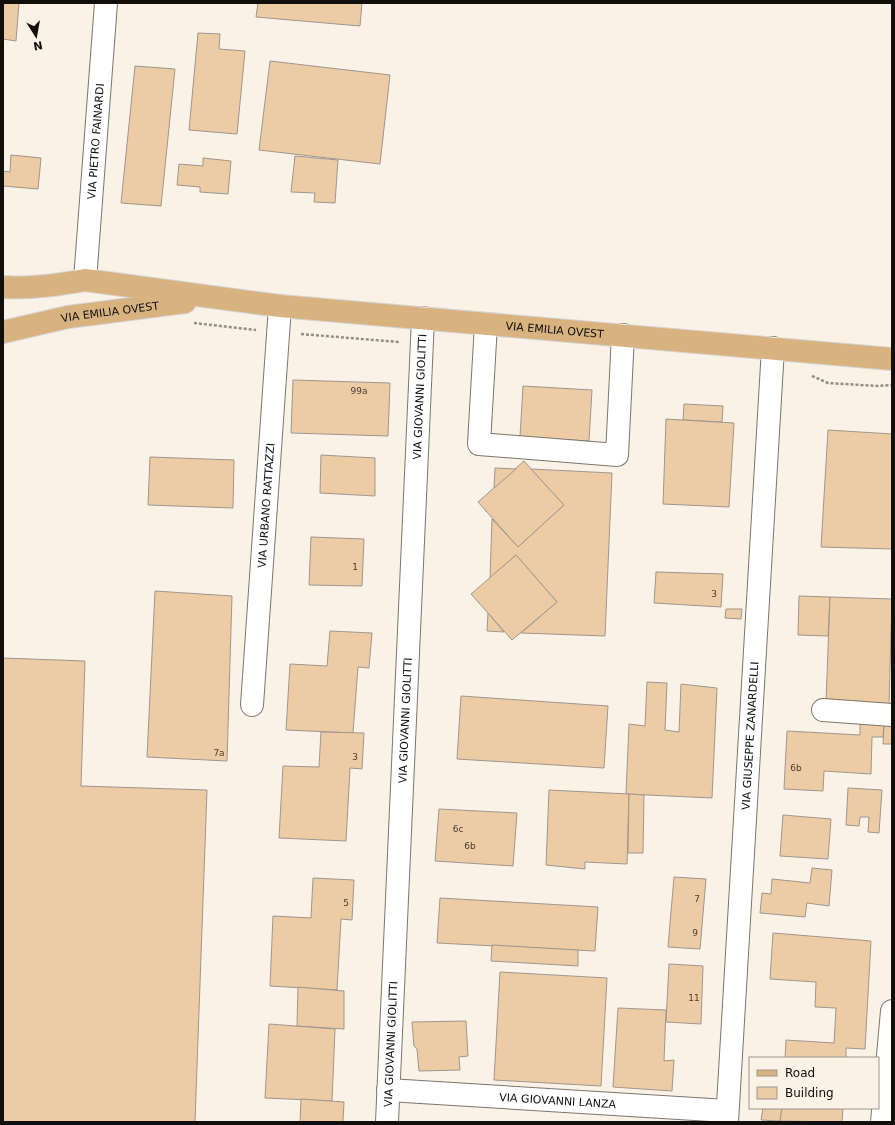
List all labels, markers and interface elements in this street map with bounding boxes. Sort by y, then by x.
north arrow [16,16,56,56]
text: N [32,38,44,53]
street label: VIA PIETRO FAINARDI [85,83,106,200]
street label: VIA EMILIA OVEST [60,299,160,325]
street label: VIA EMILIA OVEST [505,319,605,341]
street label: VIA GIOVANNI GIOLITTI [410,333,429,460]
house number: 99a [351,386,367,396]
street label: VIA URBANO RATTAZZI [255,443,277,568]
house number: 1 [352,562,358,572]
house number: 3 [711,589,717,599]
street label: VIA GIOVANNI GIOLITTI [396,657,414,784]
street label: VIA GIUSEPPE ZANARDELLI [739,661,761,810]
house number: 7a [213,748,225,758]
house number: 3 [352,752,358,762]
house number: 6b [790,763,802,773]
house number: 6c [453,824,463,834]
house number: 6b [464,841,476,851]
house number: 7 [694,894,700,904]
house number: 5 [343,898,349,908]
house number: 9 [692,928,698,938]
street label: VIA GIOVANNI GIOLITTI [381,981,400,1107]
house number: 11 [688,993,700,1003]
legend [749,1057,879,1109]
text: Road [785,1066,815,1080]
text: Building [785,1086,834,1100]
street label: VIA GIOVANNI LANZA [499,1090,617,1111]

